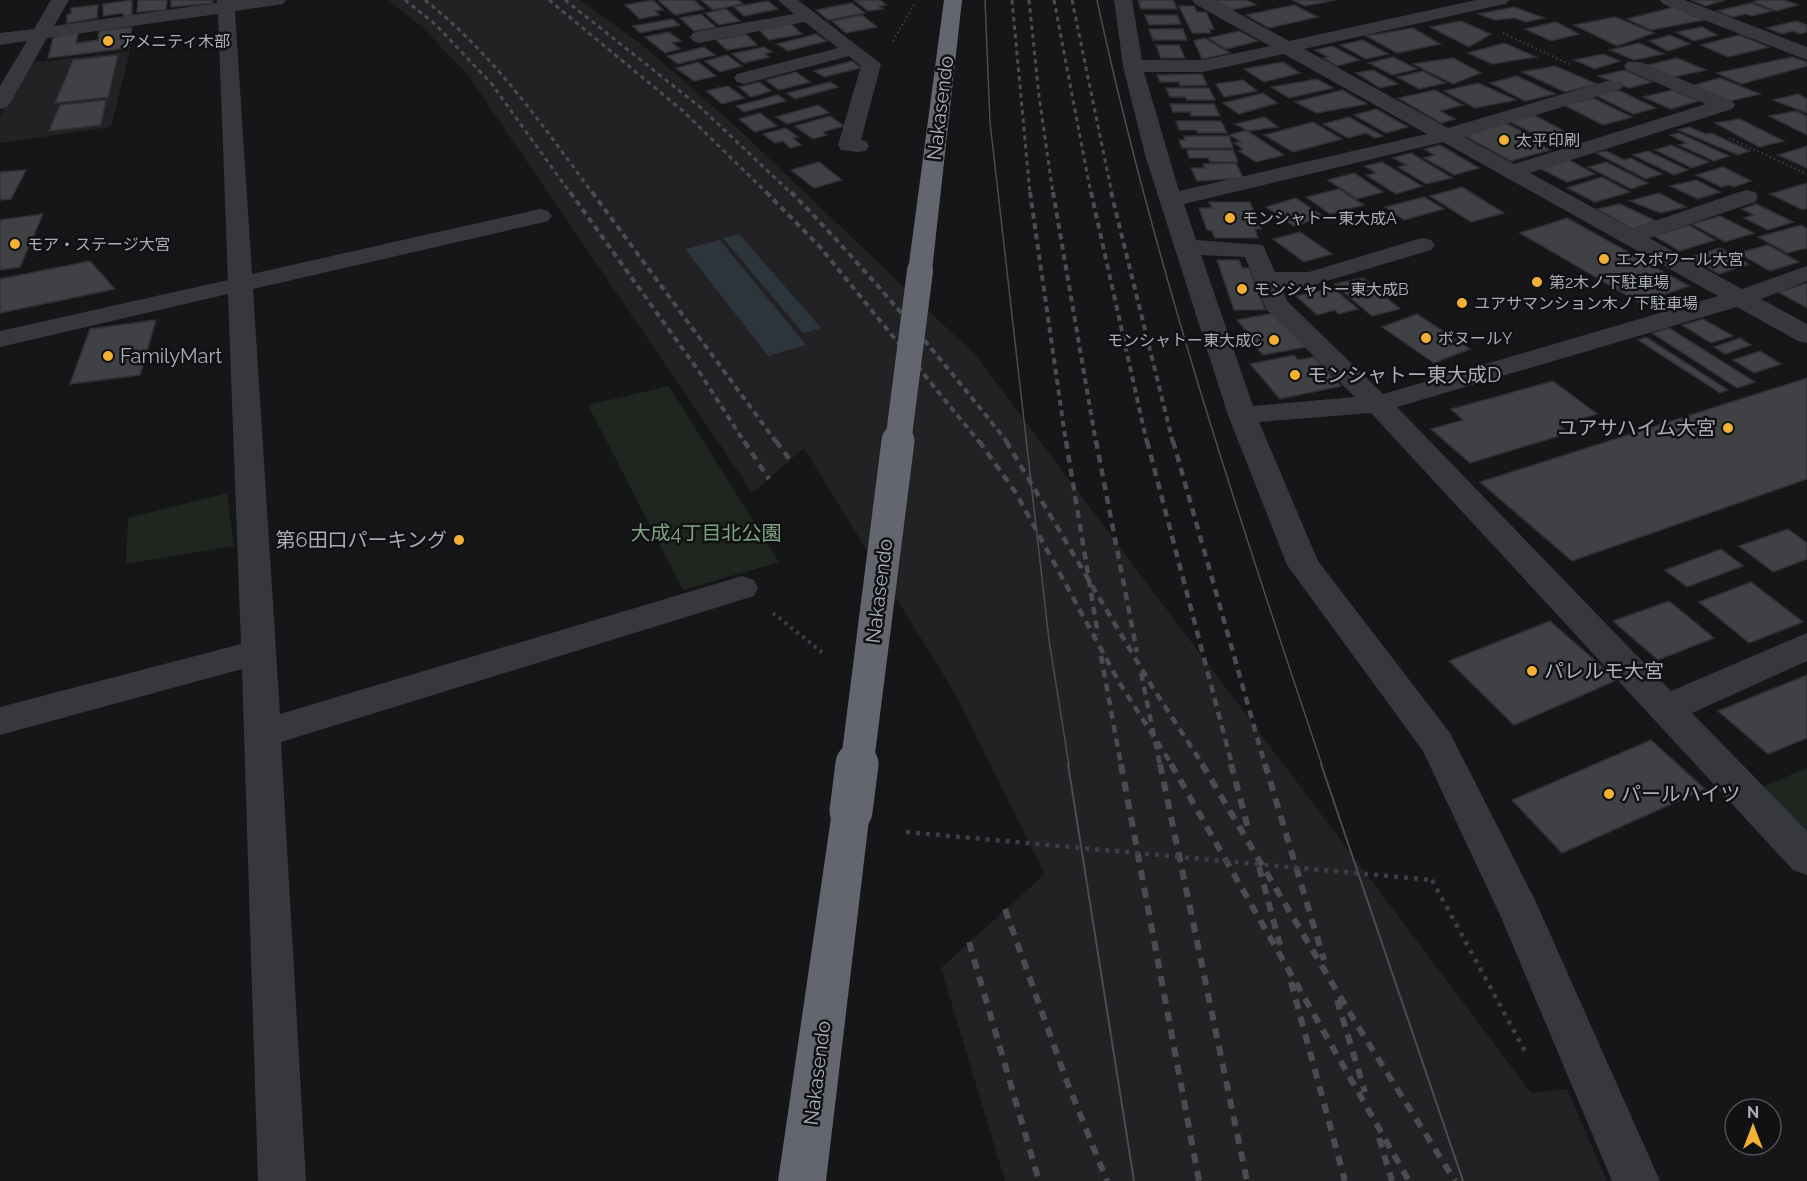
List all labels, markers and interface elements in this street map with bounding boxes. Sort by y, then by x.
place label: アメニティ木部 [120,32,230,51]
marker: アメニティ木部 [101,34,115,48]
street label: Nakasendo [922,54,958,162]
place label: 太平印刷 [1516,131,1580,150]
marker: 太平印刷 [1497,133,1511,147]
place label: モンシャトー東大成A [1242,209,1397,228]
marker: モンシャトー東大成A [1223,211,1237,225]
place label: モア・ステージ大宮 [27,235,171,254]
marker: モア・ステージ大宮 [8,237,22,251]
place label: エスポワール大宮 [1616,250,1744,269]
marker: エスポワール大宮 [1597,252,1611,266]
place label: 第2木ノ下駐車場 [1549,273,1669,292]
marker: 第2木ノ下駐車場 [1530,275,1544,289]
place label: モンシャトー東大成B [1254,280,1409,299]
marker: モンシャトー東大成B [1235,282,1249,296]
place label: ユアサマンション木ノ下駐車場 [1474,294,1698,313]
marker: ユアサマンション木ノ下駐車場 [1455,296,1469,310]
place label: ボヌールY [1438,329,1513,348]
place label: モンシャトー東大成C [1107,331,1262,350]
marker: ボヌールY [1419,331,1433,345]
marker: モンシャトー東大成C [1267,333,1281,347]
place label: FamilyMart [120,344,222,368]
marker: FamilyMart [101,349,115,363]
place label: モンシャトー東大成D [1307,363,1501,387]
marker: モンシャトー東大成D [1288,368,1302,382]
place label: ユアサハイム大宮 [1558,416,1716,440]
marker: ユアサハイム大宮 [1721,421,1735,435]
park label: 大成4丁目北公園 [631,521,781,545]
place label: 第6田口パーキング [276,528,447,552]
marker: 第6田口パーキング [452,533,466,547]
street label: Nakasendo [861,537,897,645]
place label: パレルモ大宮 [1544,659,1664,683]
marker: パレルモ大宮 [1525,664,1539,678]
place label: パールハイツ [1621,782,1741,806]
marker: パールハイツ [1602,787,1616,801]
street label: Nakasendo [799,1019,835,1127]
north arrow [1723,1097,1783,1157]
text: N [1747,1103,1759,1122]

